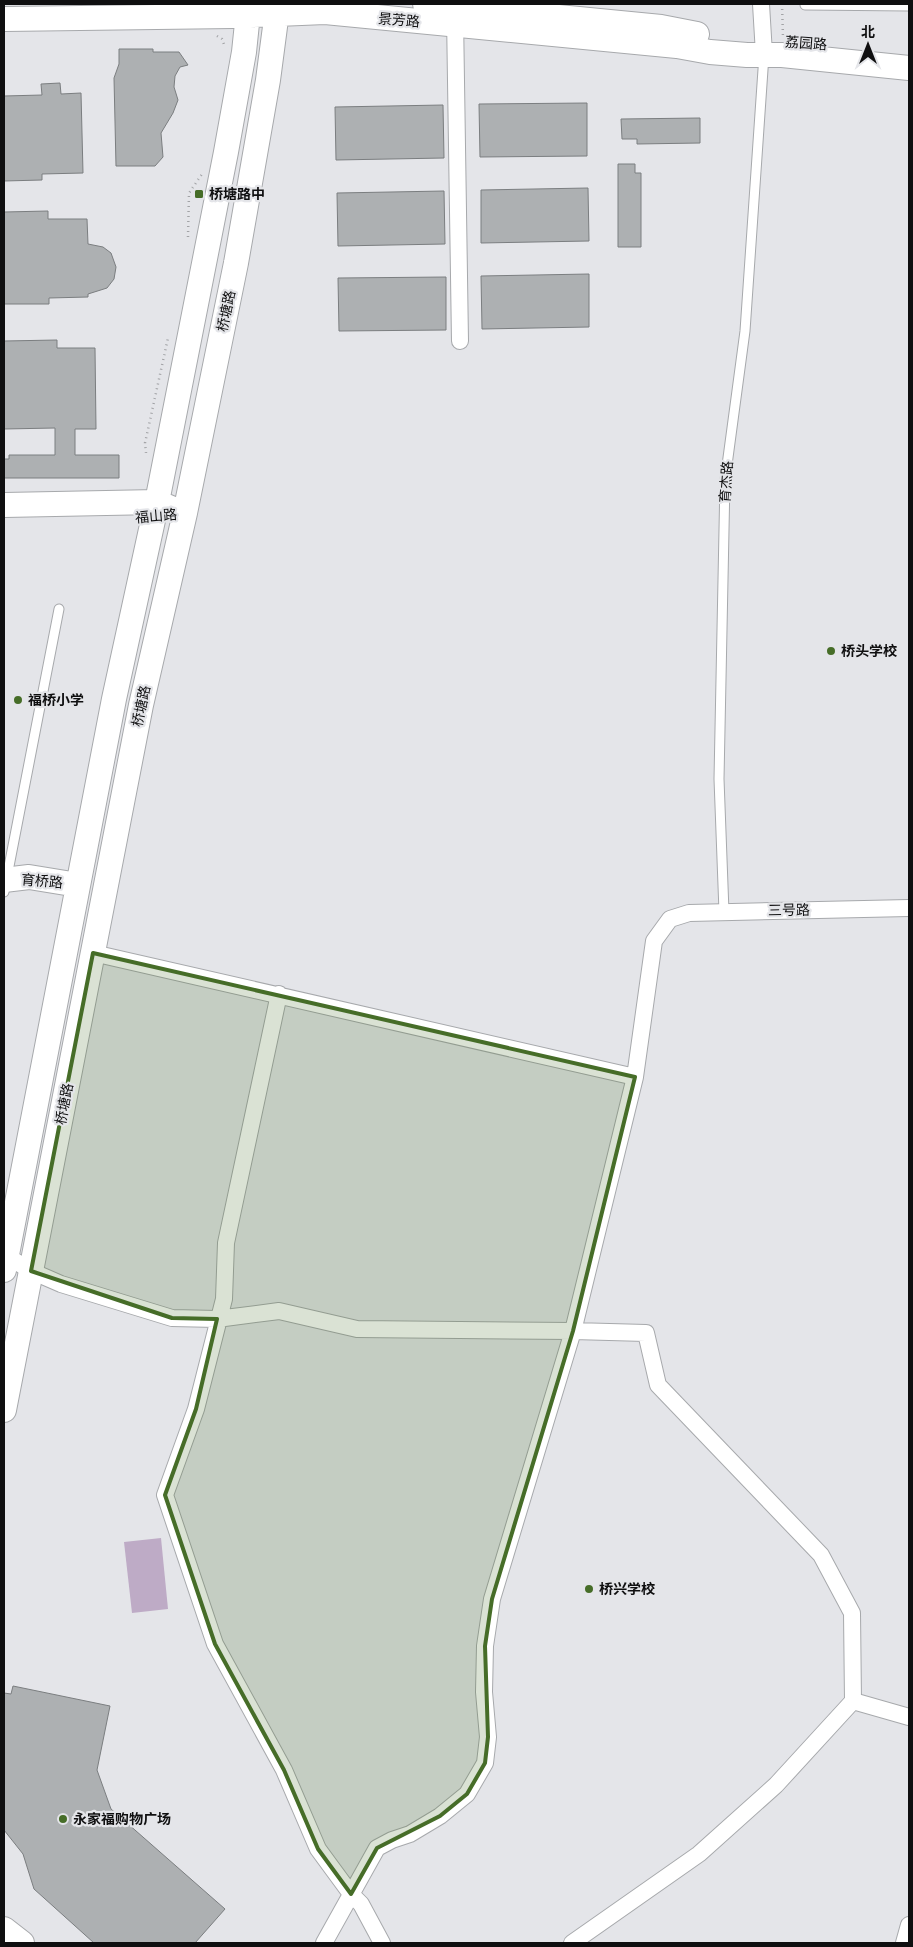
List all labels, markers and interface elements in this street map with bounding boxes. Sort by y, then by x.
street label: 景芳路 [377,10,421,30]
north arrow [843,20,893,70]
text: 北 [861,24,875,40]
street label: 荔园路 [784,34,828,52]
place label: 桥塘路中 [209,186,265,202]
marker: 桥塘路中 [193,188,205,200]
street label: 桥塘路 [214,289,238,333]
street label: 育杰路 [717,460,735,504]
street label: 福山路 [134,506,178,526]
place label: 桥头学校 [841,643,897,659]
marker: 桥头学校 [825,645,837,657]
street label: 桥塘路 [129,684,153,728]
place label: 福桥小学 [28,692,84,708]
marker: 福桥小学 [12,694,24,706]
street label: 育桥路 [20,871,64,891]
street label: 三号路 [768,902,810,918]
street label: 桥塘路 [52,1082,76,1126]
place label: 桥兴学校 [599,1581,655,1597]
marker: 桥兴学校 [583,1583,595,1595]
place label: 永家福购物广场 [73,1811,171,1827]
marker: 永家福购物广场 [57,1813,69,1825]

